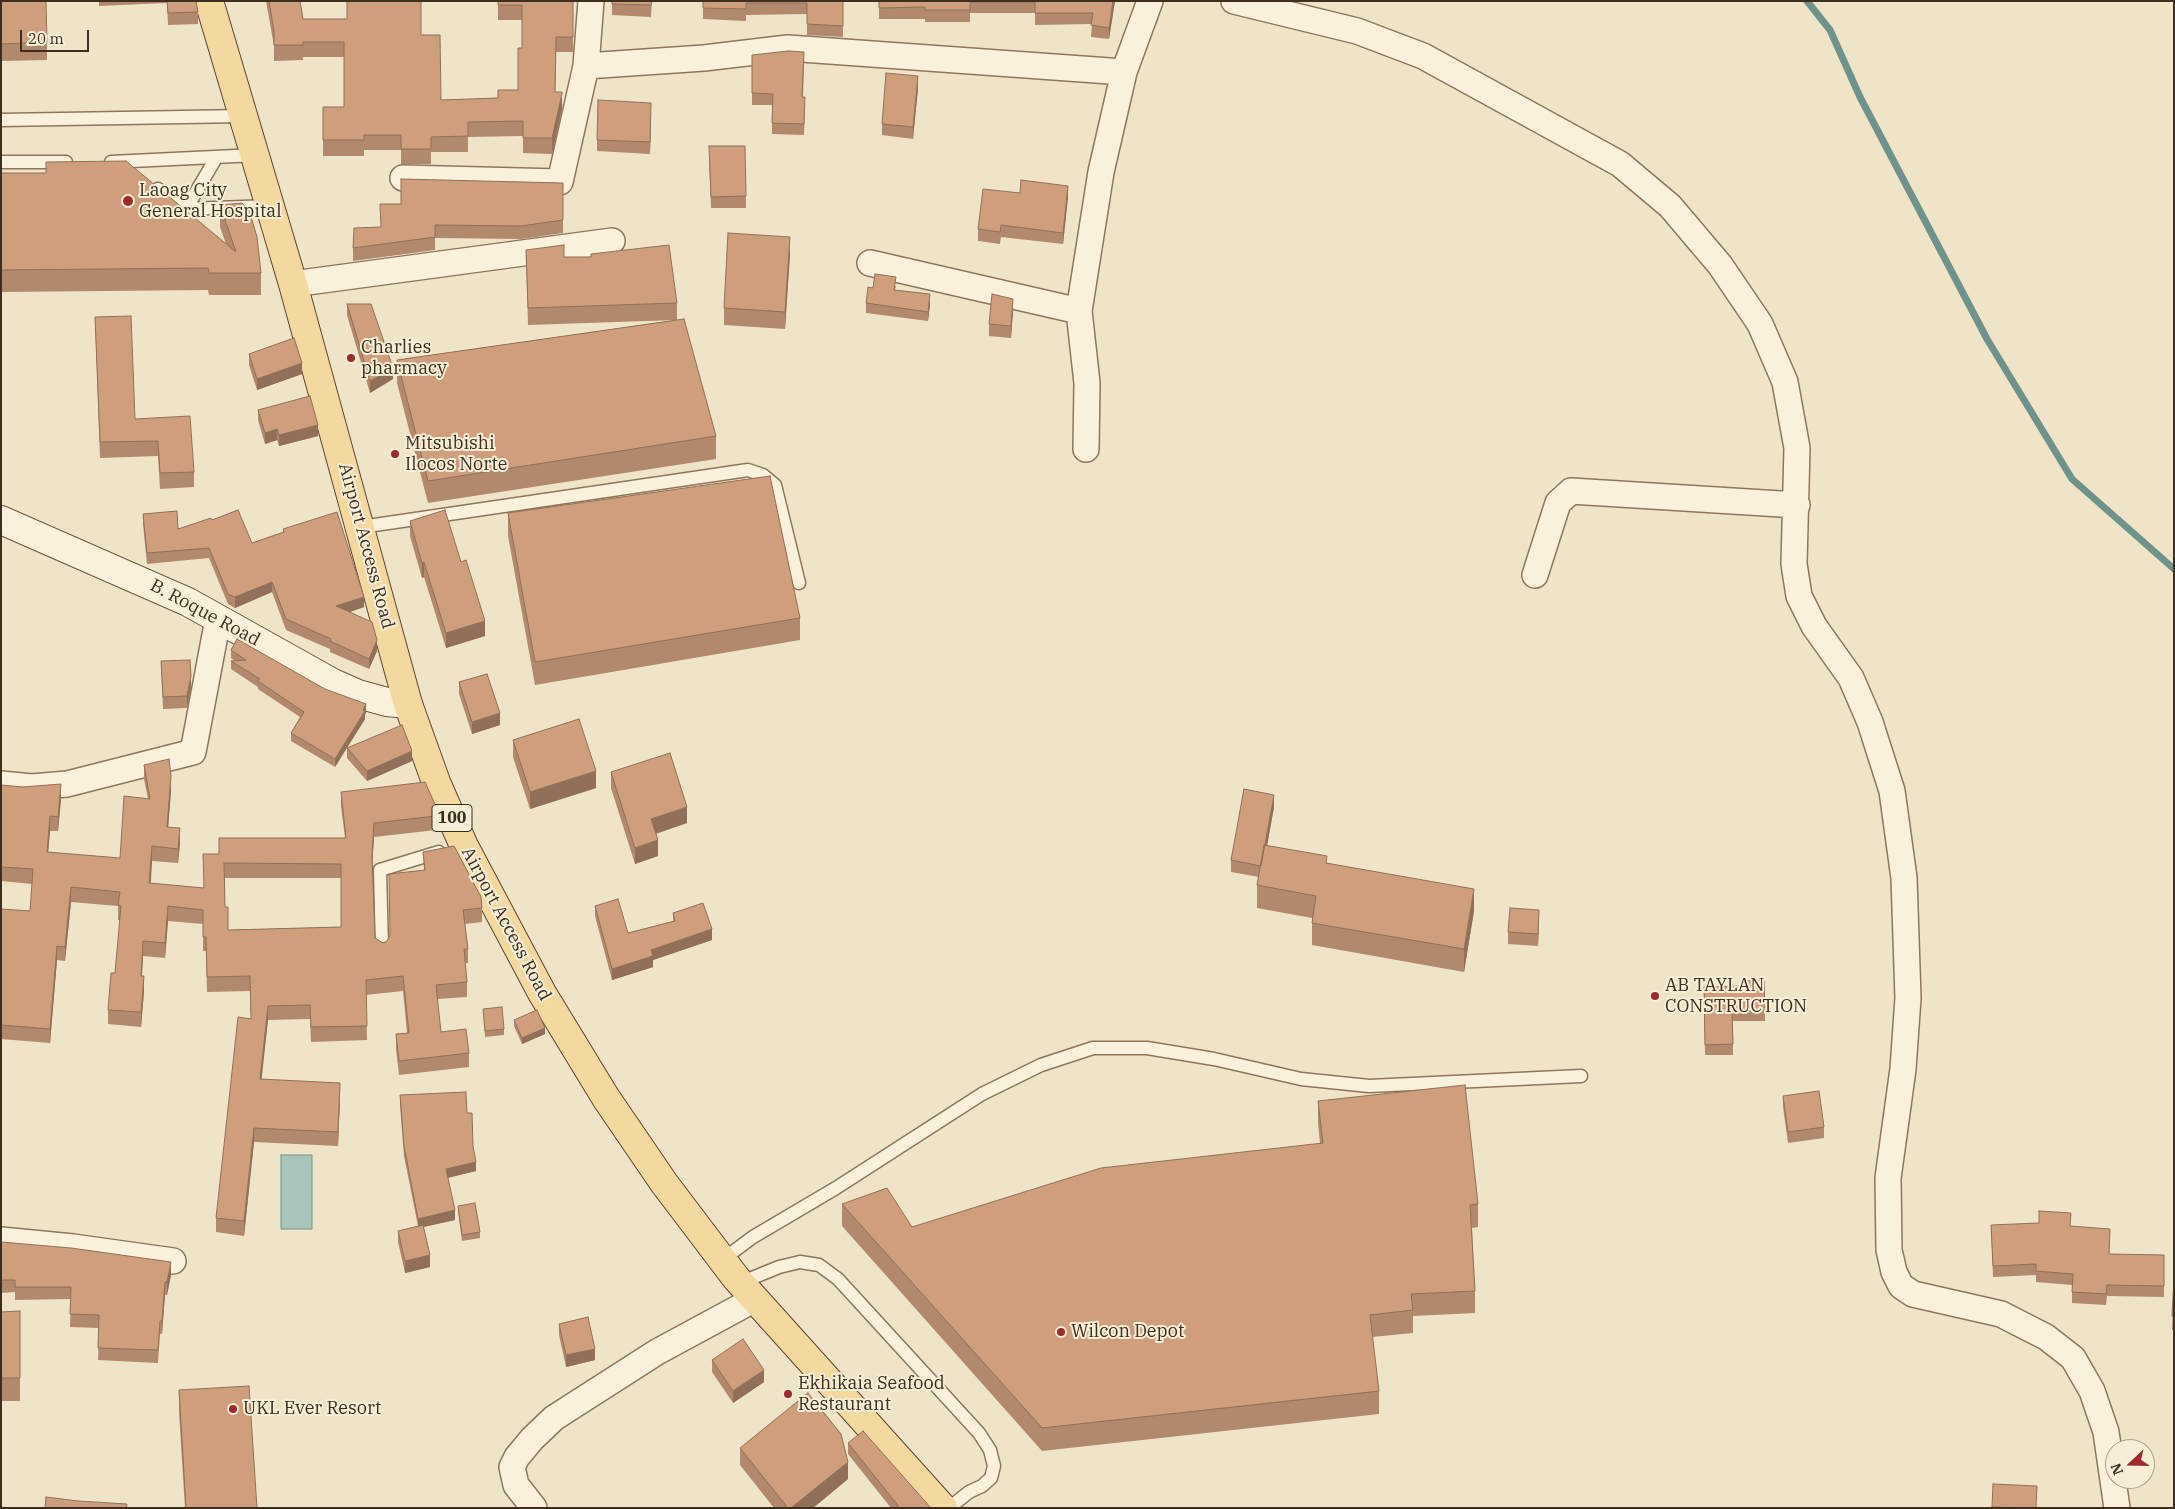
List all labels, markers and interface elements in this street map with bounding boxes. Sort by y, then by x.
scale bar [22,20,91,52]
text: 20 m [28,29,64,48]
place label: Laoag City General Hospital [139,180,282,222]
marker: Laoag City General Hospital [121,194,135,208]
place label: Charlies pharmacy [361,337,447,379]
marker: Charlies pharmacy [345,352,357,364]
place label: Mitsubishi Ilocos Norte [405,433,507,476]
marker: Mitsubishi Ilocos Norte [389,448,401,460]
street label: Airport Access Road [333,461,399,631]
street label: B. Roque Road [146,575,264,651]
road number: 100 [432,804,472,831]
street label: Airport Access Road [456,844,556,1004]
place label: AB TAYLAN CONSTRUCTION [1665,975,1807,1018]
marker: AB TAYLAN CONSTRUCTION [1649,990,1661,1002]
place label: Wilcon Depot [1071,1321,1184,1343]
marker: Wilcon Depot [1055,1326,1067,1338]
place label: Ekhikaia Seafood Restaurant [798,1373,945,1416]
marker: Ekhikaia Seafood Restaurant [782,1388,794,1400]
place label: UKL Ever Resort [243,1398,381,1420]
marker: UKL Ever Resort [227,1403,239,1415]
north arrow [2105,1439,2155,1489]
text: N [2107,1461,2127,1477]

